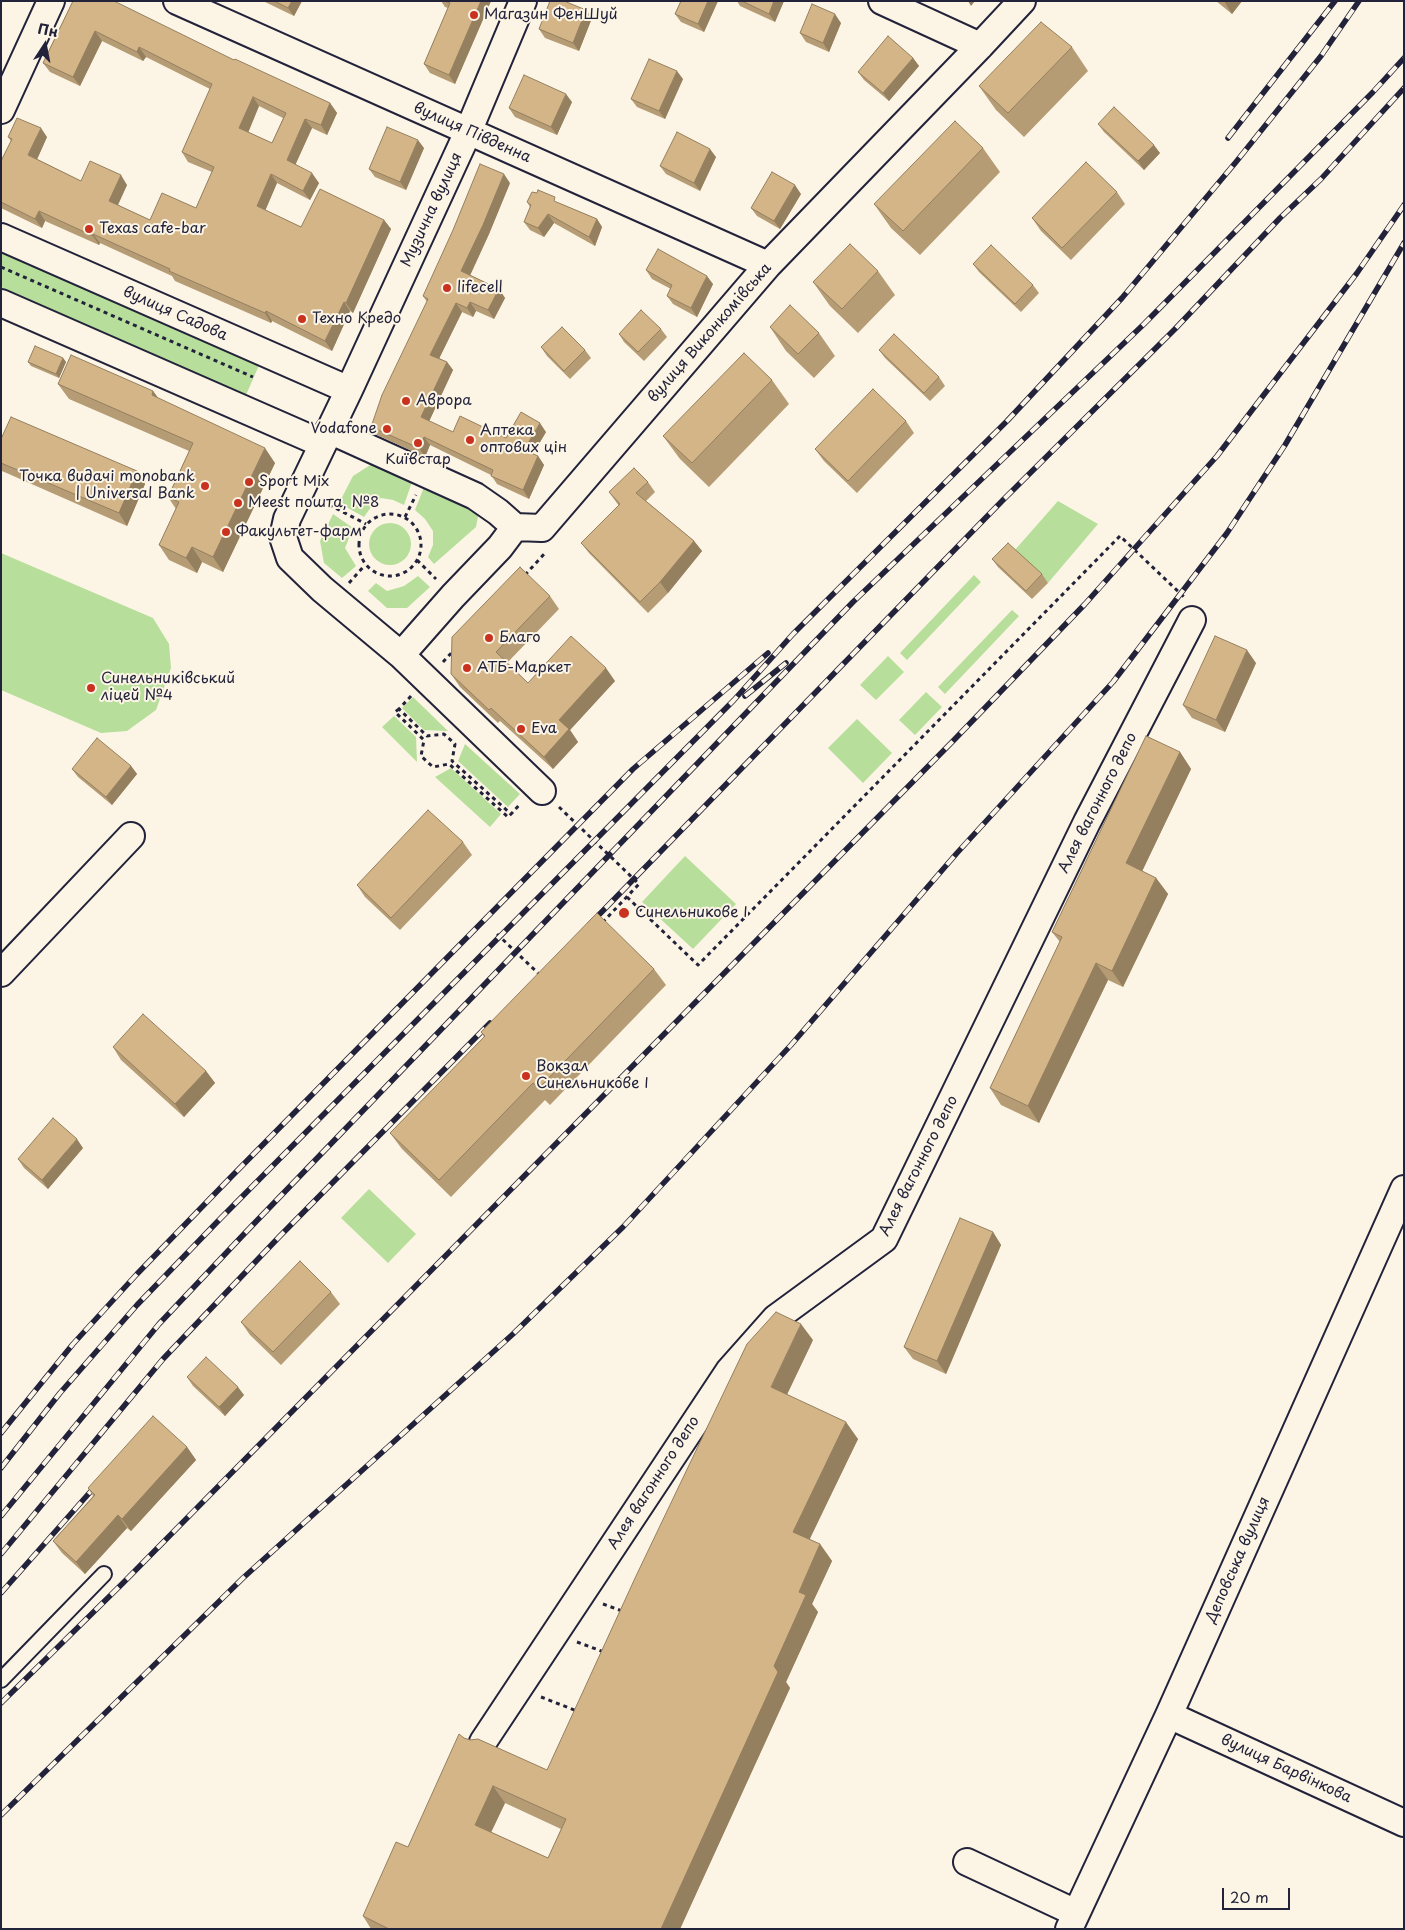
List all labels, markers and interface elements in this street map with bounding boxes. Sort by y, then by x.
place label: Магазин ФенШуй [484,6,618,24]
marker: Магазин ФенШуй [468,9,480,21]
text: Пн [36,18,60,42]
north arrow [20,20,70,70]
street label: вулиця Південна [410,99,534,167]
street label: Музична вулиця [398,150,466,270]
place label: Texas cafe-bar [99,220,206,238]
marker: Texas cafe-bar [83,223,95,235]
street label: вулиця Виконкомівська [645,260,775,406]
place label: lifecell [457,279,503,297]
marker: lifecell [441,282,453,294]
street label: вулиця Садова [120,283,230,345]
place label: Техно Кредо [312,310,401,328]
marker: Техно Кредо [296,313,308,325]
place label: Аврора [416,392,472,410]
marker: Аврора [400,395,412,407]
place label: Vodafone [311,420,377,438]
place label: Аптека оптових цін [480,422,567,457]
marker: Vodafone [381,423,393,435]
marker: Аптека оптових цін [464,434,476,446]
marker: Київстар [412,437,424,449]
place label: Київстар [385,451,451,469]
place label: Точка видачі monobank | Universal Bank [19,468,195,503]
place label: Sport Mix [259,473,329,491]
marker: Sport Mix [243,476,255,488]
marker: Точка видачі monobank | Universal Bank [199,480,211,492]
place label: Meest пошта, №8 [248,494,379,512]
marker: Meest пошта, №8 [232,497,244,509]
place label: Факультет-фарм [236,523,362,541]
marker: Факультет-фарм [220,526,232,538]
place label: Благо [499,629,541,647]
marker: Благо [483,632,495,644]
place label: АТБ-Маркет [477,659,571,677]
marker: АТБ-Маркет [461,662,473,674]
place label: Синельниківський ліцей №4 [101,670,235,705]
marker: Синельниківський ліцей №4 [85,682,97,694]
place label: Eva [531,720,557,738]
marker: Eva [515,723,527,735]
street label: Алея вагонного депо [1055,730,1141,876]
place label: Синельникове І [635,904,748,922]
marker: Синельникове І [617,906,631,920]
place label: Вокзал Синельникове І [536,1058,649,1093]
marker: Вокзал Синельникове І [520,1070,532,1082]
street label: Алея вагонного депо [876,1093,962,1239]
street label: Алея вагонного депо [604,1413,704,1553]
street label: Деповська вулиця [1202,1494,1274,1626]
street label: вулиця Барвінкова [1218,1731,1354,1807]
scale bar [1225,1878,1292,1910]
text: 20 m [1230,1885,1269,1908]

